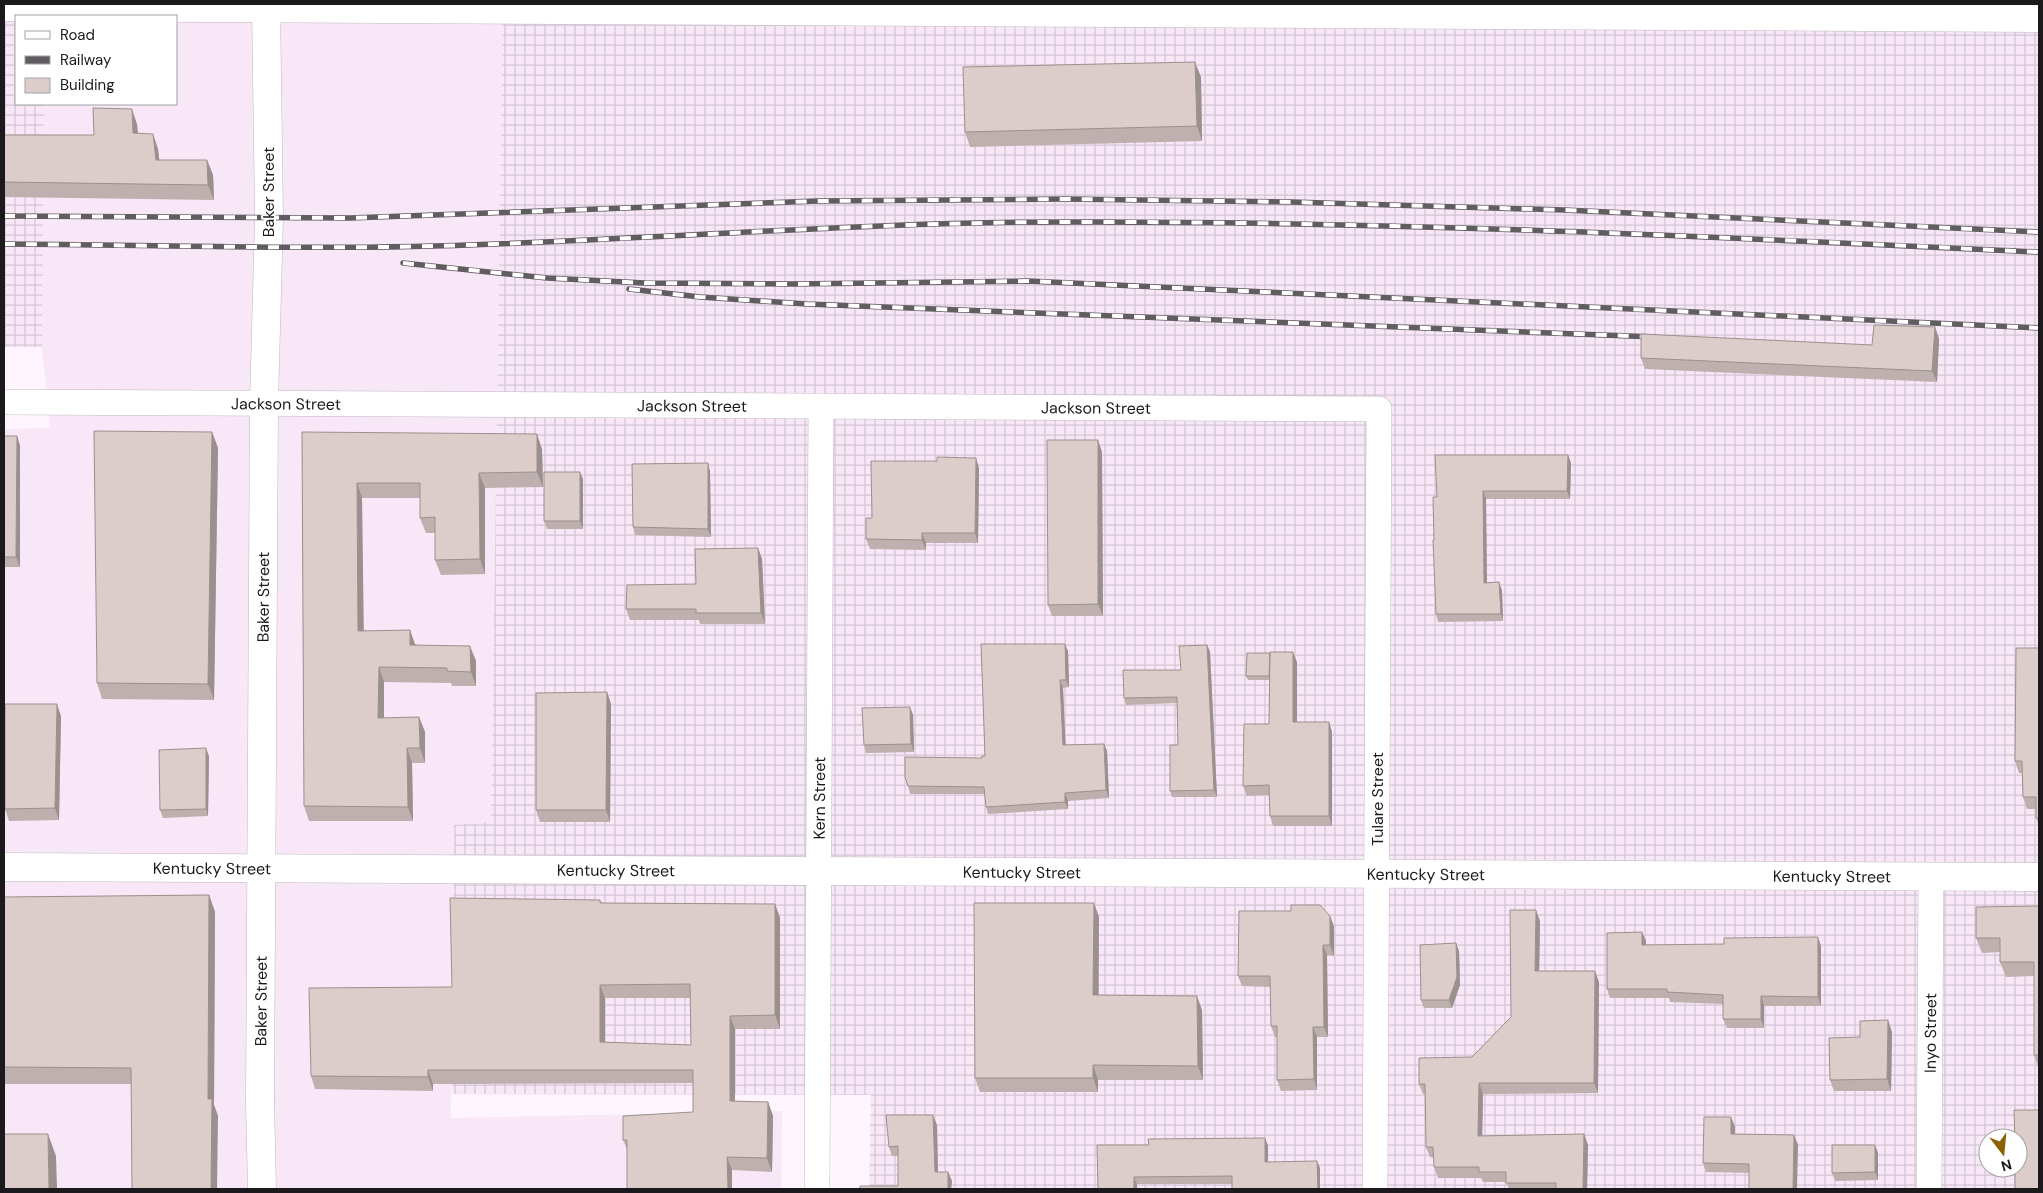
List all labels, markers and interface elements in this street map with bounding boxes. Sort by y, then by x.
legend [15,15,178,105]
text: Road [60,25,95,45]
text: Railway [60,50,112,70]
text: Building [60,75,115,95]
street label: Baker Street [258,147,279,237]
street label: Jackson Street [231,393,341,415]
street label: Jackson Street [637,395,747,417]
street label: Jackson Street [1041,397,1151,419]
street label: Baker Street [253,552,274,642]
street label: Tulare Street [1367,752,1388,846]
street label: Kern Street [809,757,830,839]
street label: Kentucky Street [153,858,271,879]
street label: Kentucky Street [557,860,675,881]
street label: Kentucky Street [963,862,1081,883]
street label: Kentucky Street [1367,864,1485,885]
street label: Kentucky Street [1773,866,1891,887]
street label: Baker Street [250,956,272,1046]
street label: Inyo Street [1920,993,1941,1073]
north arrow [1978,1128,2028,1178]
text: N [1999,1155,2014,1176]

